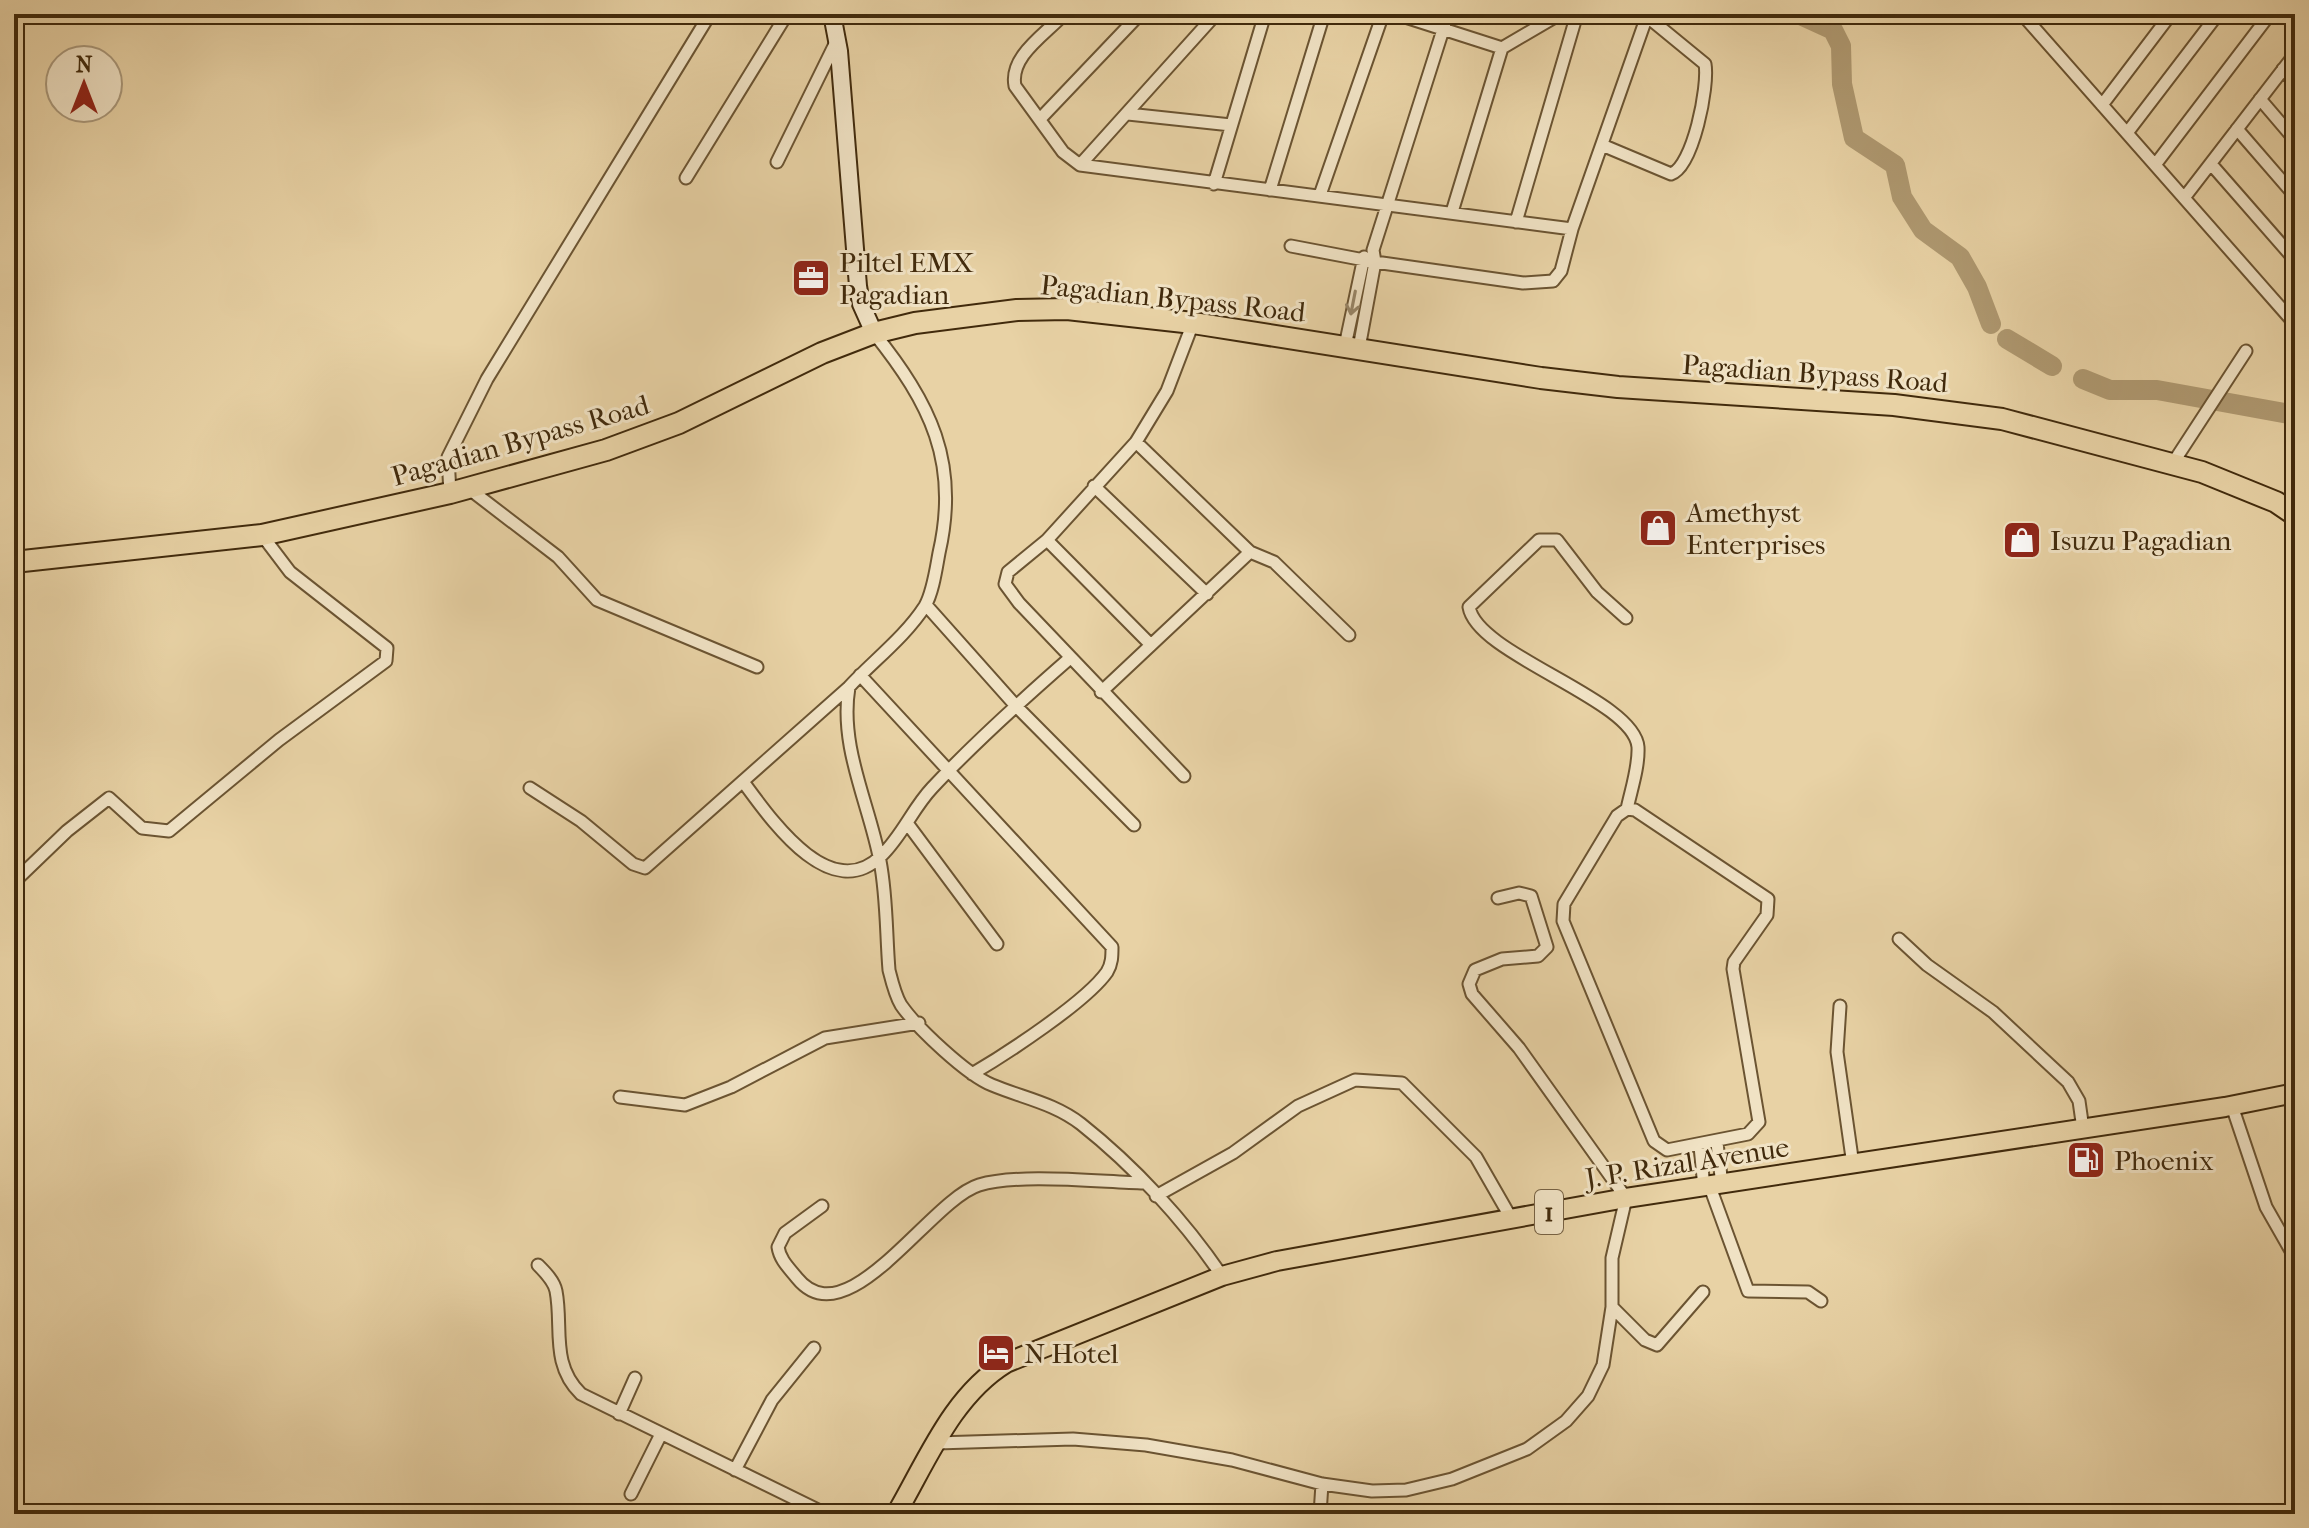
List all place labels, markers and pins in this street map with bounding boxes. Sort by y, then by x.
place label: Piltel EMX Pagadian [839,246,974,311]
office icon: Piltel EMX Pagadian [790,257,832,299]
place label: Amethyst Enterprises [1685,496,1825,561]
shop icon: Amethyst Enterprises [1637,507,1679,549]
shop icon: Isuzu Pagadian [2001,519,2043,561]
place label: Isuzu Pagadian [2050,524,2232,557]
fuel station icon: Phoenix [2065,1139,2107,1181]
place label: Phoenix [2114,1144,2214,1177]
hotel icon: N Hotel [975,1332,1017,1374]
place label: N Hotel [1024,1337,1119,1370]

